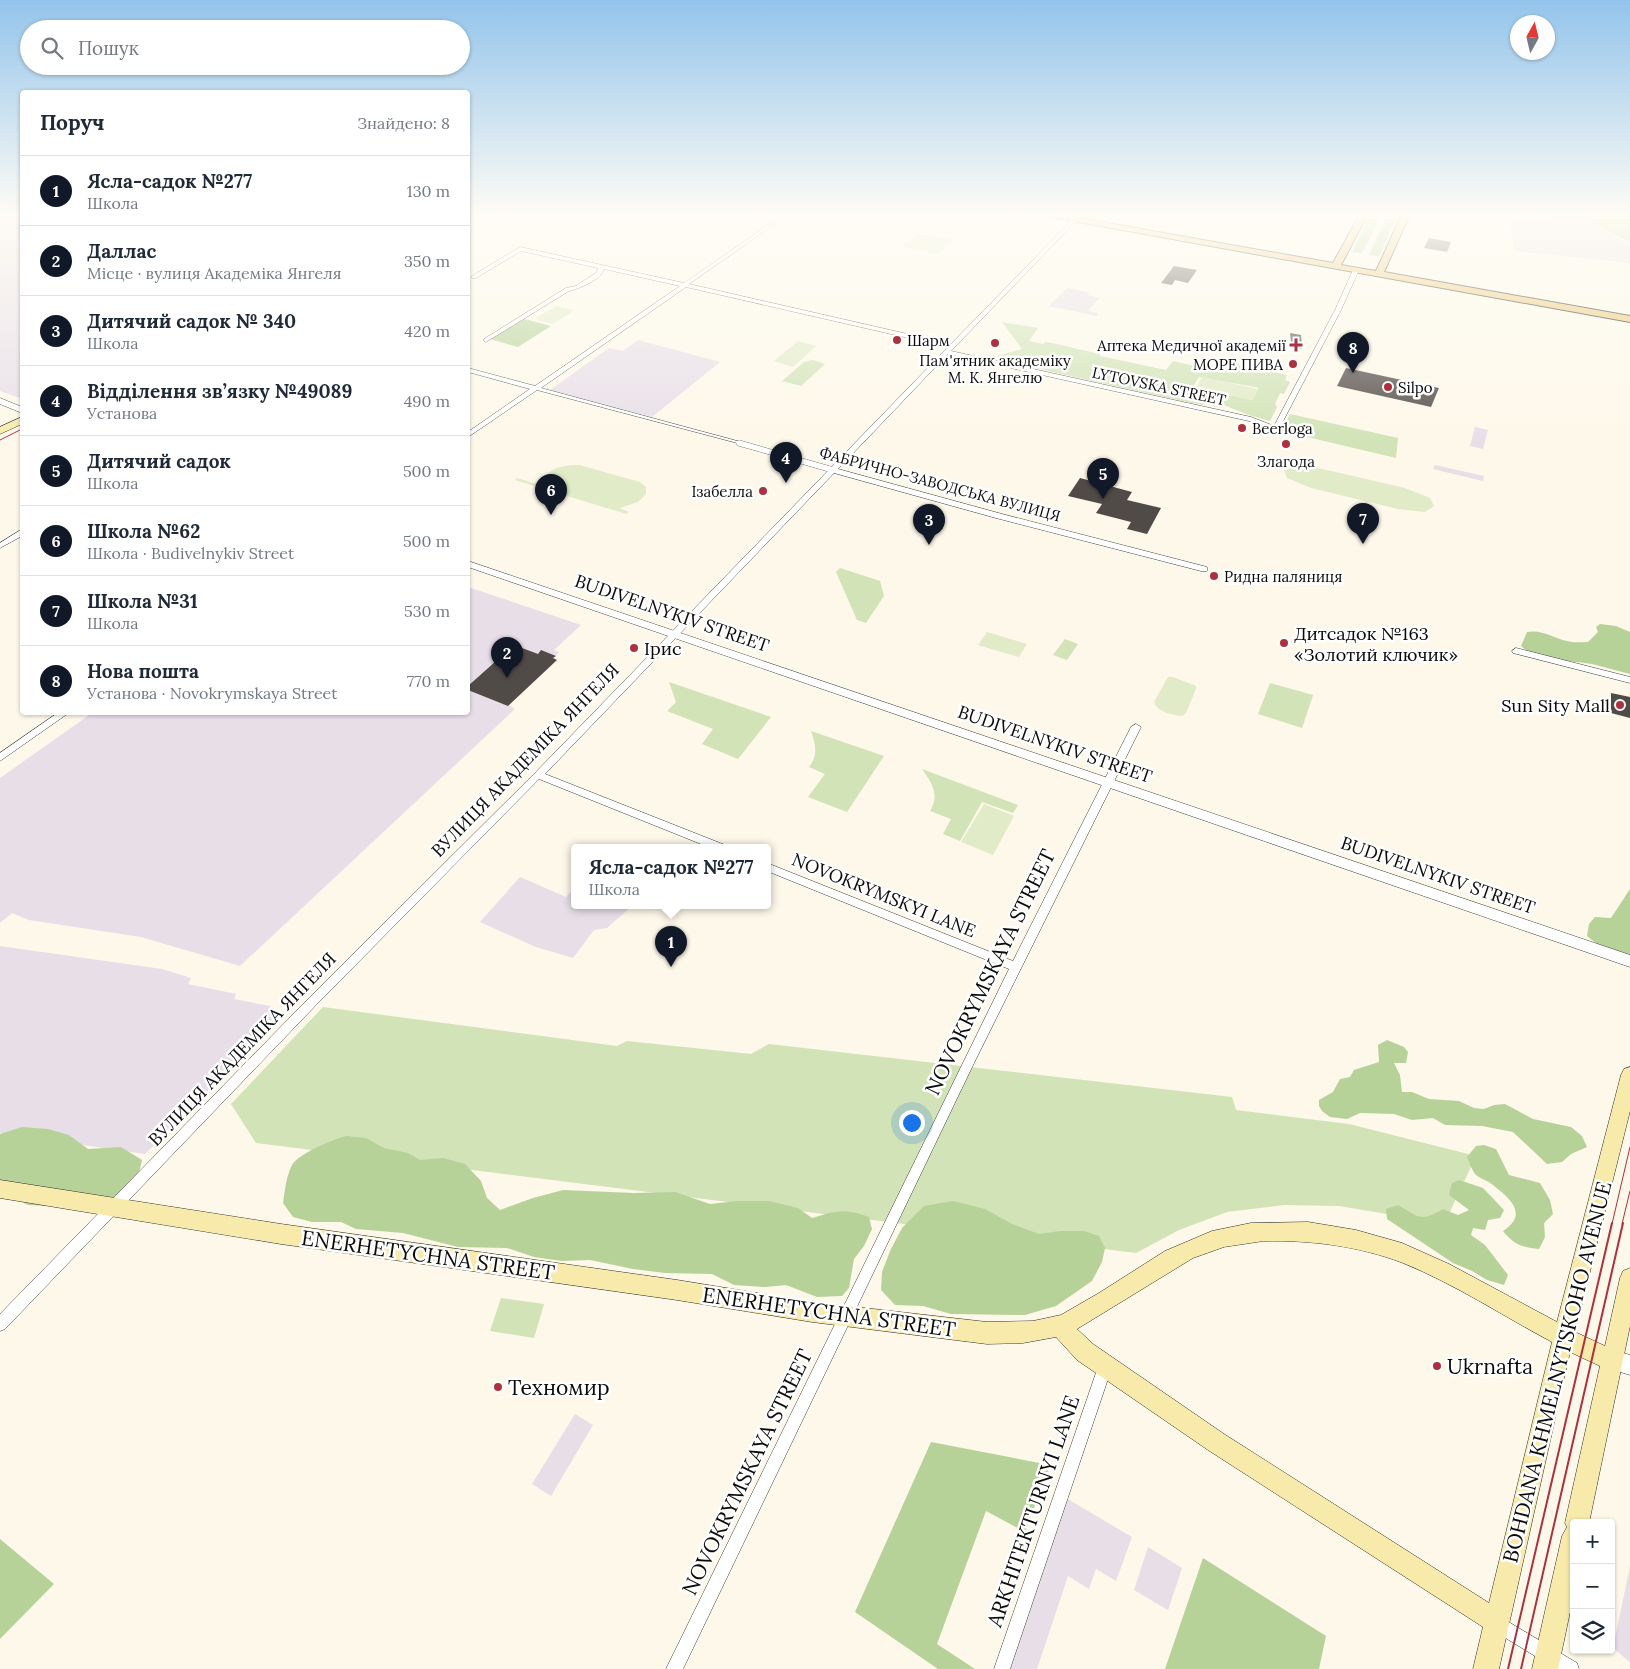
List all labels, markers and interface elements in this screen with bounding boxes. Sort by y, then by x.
north arrow [1510,15,1555,60]
search box [20,20,470,75]
icon: search [38,34,66,62]
text: Пошук [78,36,139,60]
text: Поруч [40,109,105,136]
text: Знайдено: 8 [357,113,450,133]
text: Ясла-садок №277 [87,169,252,193]
text: 1 [53,181,59,201]
text: 130 m [407,181,450,201]
text: Школа [87,193,139,213]
text: Даллас [87,239,156,263]
text: 2 [52,251,60,271]
text: 350 m [404,251,450,271]
text: Місце · вулиця Академіка Янгеля [87,263,341,283]
text: Дитячий садок № 340 [87,309,296,333]
text: 3 [52,321,60,341]
text: 420 m [404,321,450,341]
place label: Шарм [907,331,950,350]
pin: 8 [1337,332,1369,373]
text: Школа [87,333,139,353]
marker: Шарм [891,334,903,346]
place label: Аптека Медичної академії [1096,336,1287,355]
marker: Пам'ятник академіку М. К. Янгелю [989,337,1001,349]
marker: Аптека Медичної академії [1290,339,1302,351]
place label: Пам'ятник академіку М. К. Янгелю [919,351,1071,387]
place label: МОРЕ ПИВА [1193,355,1284,374]
marker: МОРЕ ПИВА [1287,358,1299,370]
street label: LYTOVSKA STREET [1090,363,1228,410]
place label: Silpo [1398,378,1433,397]
text: Відділення зв’язку №49089 [87,379,352,403]
marker: Silpo [1382,381,1394,393]
text: 4 [52,391,60,411]
text: 490 m [404,391,450,411]
text: Установа [87,403,157,423]
place label: Beerloga [1252,419,1313,438]
marker: Beerloga [1236,422,1248,434]
marker: Злагода [1280,438,1292,450]
pin: 4 [770,442,802,483]
street label: ФАБРИЧНО-ЗАВОДСЬКА ВУЛИЦЯ [817,443,1063,525]
text: Дитячий садок [87,449,231,473]
place label: Злагода [1257,452,1315,471]
pin: 5 [1087,458,1119,499]
text: 5 [52,461,60,481]
text: 500 m [403,461,450,481]
text: Школа [87,473,139,493]
pin: 6 [535,474,567,515]
place label: Ізабелла [692,482,753,501]
marker: Ізабелла [757,485,769,497]
pin: 7 [1347,503,1379,544]
pin: 3 [913,504,945,545]
text: Школа №62 [87,519,200,543]
text: 6 [51,531,61,551]
text: 500 m [403,531,450,551]
text: Школа · Budivelnykiv Street [87,543,294,563]
place label: Ридна паляниця [1224,567,1342,586]
street label: BUDIVELNYKIV STREET [572,569,773,657]
marker: Ридна паляниця [1208,570,1220,582]
text: Школа №31 [87,589,198,613]
text: 7 [52,601,60,621]
text: 530 m [404,601,450,621]
text: Школа [87,613,139,633]
place label: Дитсадок №163 «Золотий ключик» [1294,622,1458,666]
pin: 2 [491,637,523,678]
place label: Ірис [644,637,682,660]
marker: Дитсадок №163 «Золотий ключик» [1278,637,1290,649]
marker: Ірис [628,642,640,654]
street label: ВУЛИЦЯ АКАДЕМІКА ЯНГЕЛЯ [426,658,624,862]
text: Нова пошта [87,659,199,683]
text: 8 [51,671,61,691]
text: 770 m [407,671,450,691]
text: Установа · Novokrymskaya Street [87,683,337,703]
place label: Sun Sity Mall [1501,694,1610,717]
marker: Sun Sity Mall [1614,699,1626,711]
street label: BUDIVELNYKIV STREET [955,700,1156,788]
street label: BUDIVELNYKIV STREET [1338,831,1539,919]
popup [571,844,771,909]
street label: NOVOKRYMSKAYA STREET [919,845,1061,1099]
street label: NOVOKRYMSKYI LANE [789,848,979,942]
text: Ясла-садок №277 [588,855,754,879]
text: Школа [588,879,640,899]
pin: 1 [655,926,687,967]
street label: ВУЛИЦЯ АКАДЕМІКА ЯНГЕЛЯ [143,947,341,1151]
your location [899,1110,925,1136]
street label: BOHDANA KHMELNYTSKOHO AVENUE [1496,1179,1618,1565]
street label: ENERHETYCHNA STREET [300,1224,556,1286]
street label: ENERHETYCHNA STREET [701,1281,957,1343]
street label: NOVOKRYMSKAYA STREET [676,1345,818,1599]
place label: Ukrnafta [1447,1353,1533,1380]
marker: Ukrnafta [1431,1360,1443,1372]
place label: Техномир [508,1374,609,1401]
marker: Техномир [492,1381,504,1393]
street label: ARKHITEKTURNYI LANE [980,1391,1085,1631]
map controls [1570,1519,1615,1654]
button: + [1570,1519,1615,1564]
button: − [1570,1564,1615,1609]
button: layers [1570,1609,1615,1654]

